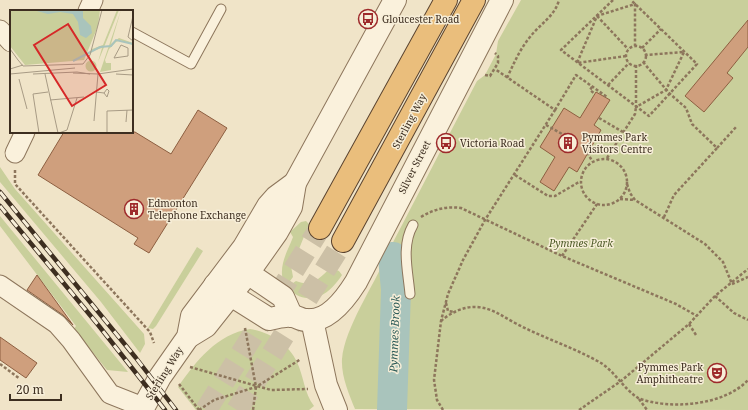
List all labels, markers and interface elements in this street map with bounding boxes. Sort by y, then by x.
bus stop icon: Gloucester Road [357,8,379,30]
inset map [10,10,133,133]
place label: Gloucester Road [382,12,459,26]
street label: Sterling Way [389,91,430,151]
place label: Pymmes Park Visitors Centre [582,130,652,156]
bus stop icon: Victoria Road [435,132,457,154]
building icon: Pymmes Park Visitors Centre [557,132,579,154]
place label: Victoria Road [460,136,524,150]
street label: Silver Street [395,138,434,196]
place label: Edmonton Telephone Exchange [148,196,246,222]
building icon: Edmonton Telephone Exchange [123,198,145,220]
park label: Pymmes Park [548,236,613,250]
water label: Pymmes Brook [385,295,403,374]
street label: Sterling Way [142,343,186,402]
place label: Pymmes Park Amphitheatre [636,360,703,386]
theatre icon: Pymmes Park Amphitheatre [706,362,728,384]
scale bar [10,376,61,402]
text: 20 m [16,381,44,398]

